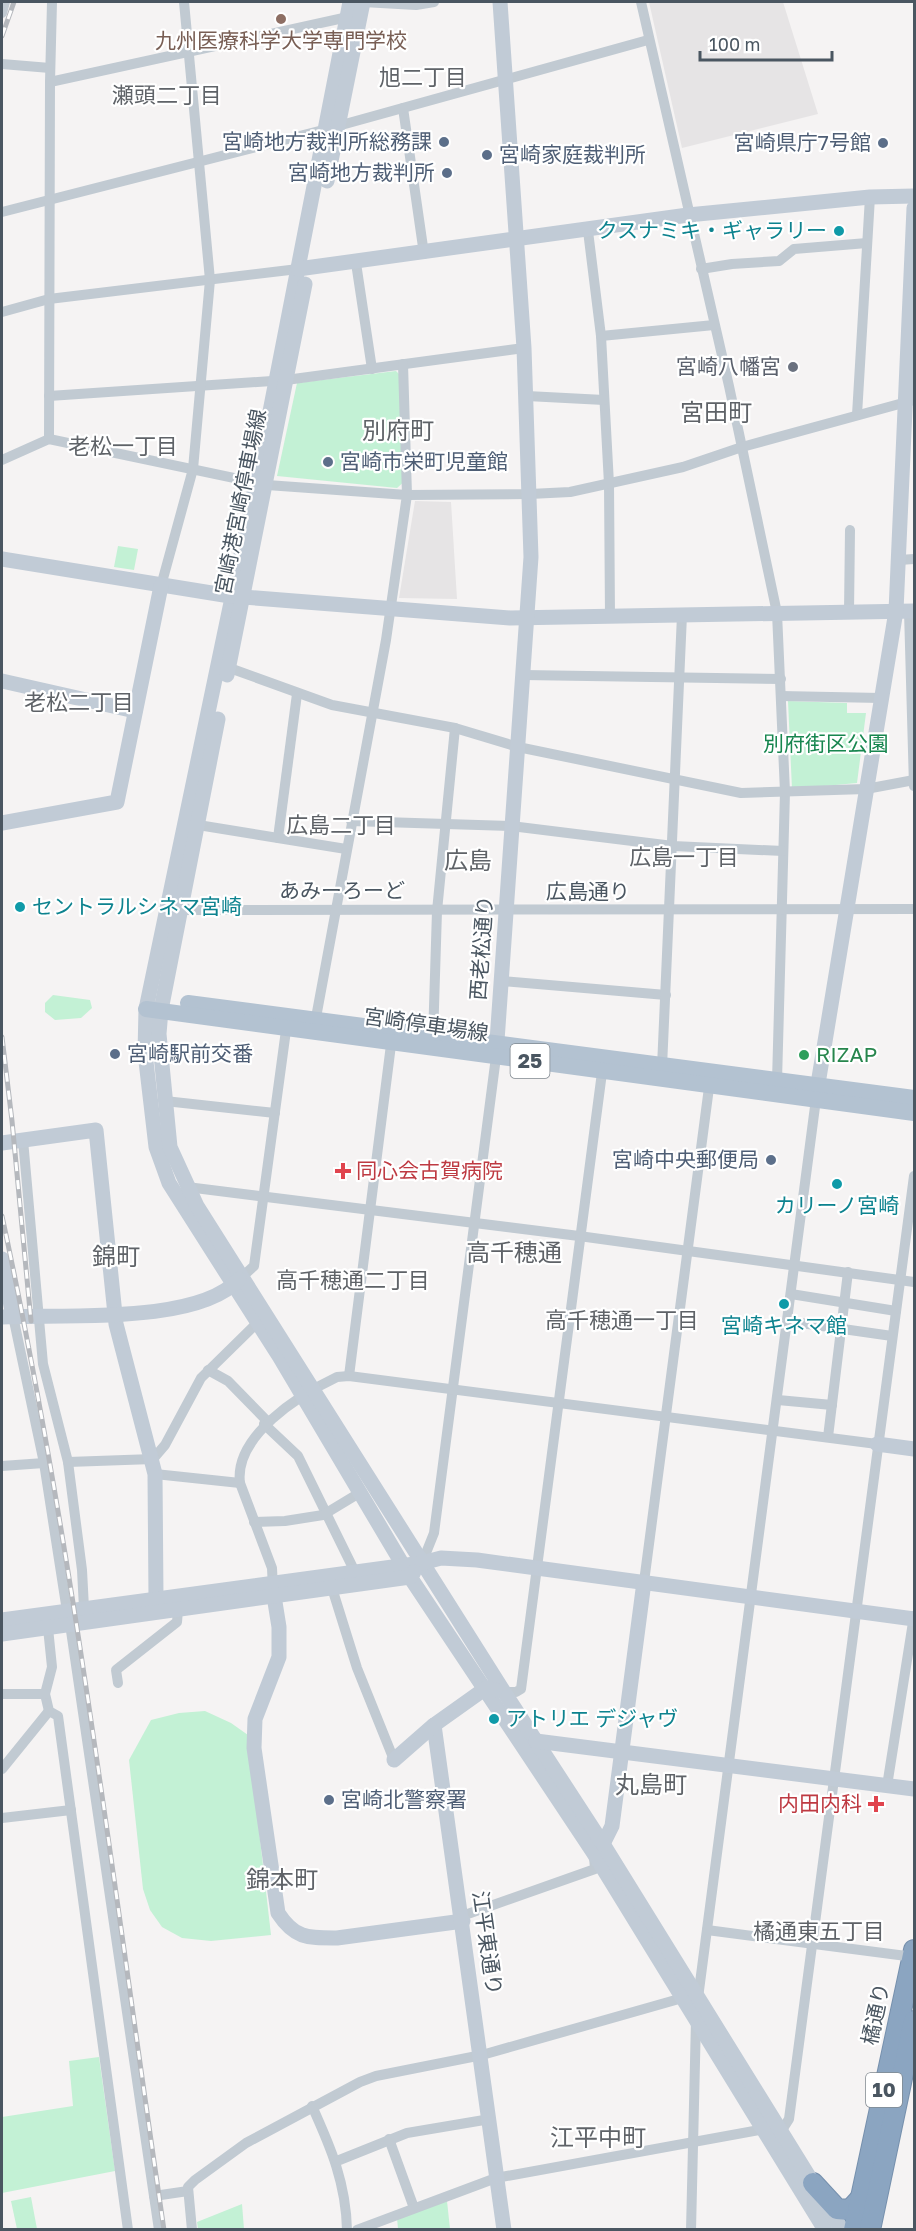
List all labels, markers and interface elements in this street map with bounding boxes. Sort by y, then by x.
marker: 九州医療科学大学専門学校 [274,12,288,26]
scale bar [700,24,832,62]
place label: 九州医療科学大学専門学校 [155,27,407,53]
text: 100 m [709,33,760,55]
district label: 旭二丁目 [379,63,467,90]
district label: 瀬頭二丁目 [112,81,222,108]
place label: 宮崎地方裁判所総務課 [222,128,432,154]
place label: 宮崎県庁7号館 [734,129,871,155]
marker: 宮崎地方裁判所総務課 [437,135,451,149]
marker: 宮崎県庁7号館 [876,136,890,150]
place label: 宮崎家庭裁判所 [499,141,646,167]
marker: 宮崎家庭裁判所 [480,148,494,162]
place label: 宮崎地方裁判所 [288,159,435,185]
marker: 宮崎地方裁判所 [440,166,454,180]
place label: クスナミキ・ギャラリー [597,217,827,243]
marker: クスナミキ・ギャラリー [832,224,846,238]
place label: 宮崎八幡宮 [676,353,781,379]
marker: 宮崎八幡宮 [786,360,800,374]
district label: 宮田町 [680,397,752,426]
street label: 宮崎港宮崎停車場線 [209,407,271,597]
district label: 別府町 [362,415,434,444]
district label: 老松一丁目 [68,432,178,459]
place label: 宮崎市栄町児童館 [340,448,508,474]
marker: 宮崎市栄町児童館 [321,455,335,469]
district label: 老松二丁目 [24,688,134,715]
park label: 別府街区公園 [763,730,889,756]
district label: 広島二丁目 [286,811,396,838]
district label: 広島一丁目 [629,843,739,870]
district label: 広島 [444,845,492,874]
street label: あみーろーど [279,877,405,903]
street label: 広島通り [546,878,630,904]
place label: セントラルシネマ宮崎 [32,893,242,919]
street label: 西老松通り [464,895,498,1001]
marker: セントラルシネマ宮崎 [13,900,27,914]
street label: 宮崎停車場線 [362,1002,490,1046]
place label: 宮崎駅前交番 [127,1040,253,1066]
place label: RIZAP [816,1041,877,1067]
road number: 25 [510,1044,550,1078]
marker: 宮崎駅前交番 [108,1047,122,1061]
marker: RIZAP [797,1048,811,1062]
place label: 宮崎中央郵便局 [612,1146,759,1172]
marker: 宮崎中央郵便局 [764,1153,778,1167]
place label: 同心会古賀病院 [356,1157,503,1183]
marker: 同心会古賀病院 [334,1162,352,1180]
marker: カリーノ宮崎 [830,1177,844,1191]
place label: カリーノ宮崎 [775,1192,899,1218]
district label: 高千穂通 [466,1237,562,1266]
district label: 錦町 [92,1241,140,1270]
district label: 高千穂通二丁目 [276,1266,430,1293]
marker: 宮崎キネマ館 [777,1297,791,1311]
district label: 高千穂通一丁目 [545,1306,699,1333]
place label: 宮崎キネマ館 [721,1312,847,1338]
place label: アトリエ デジャヴ [506,1705,678,1731]
marker: アトリエ デジャヴ [487,1712,501,1726]
district label: 丸島町 [615,1769,687,1798]
place label: 宮崎北警察署 [341,1786,467,1812]
place label: 内田内科 [778,1790,862,1816]
marker: 宮崎北警察署 [322,1793,336,1807]
marker: 内田内科 [867,1795,885,1813]
district label: 錦本町 [246,1864,318,1893]
street label: 江平東通り [468,1889,508,1997]
district label: 橘通東五丁目 [753,1917,885,1944]
street label: 橘通り [856,1980,894,2047]
road number: 10 [866,2073,902,2107]
district label: 江平中町 [550,2122,646,2151]

